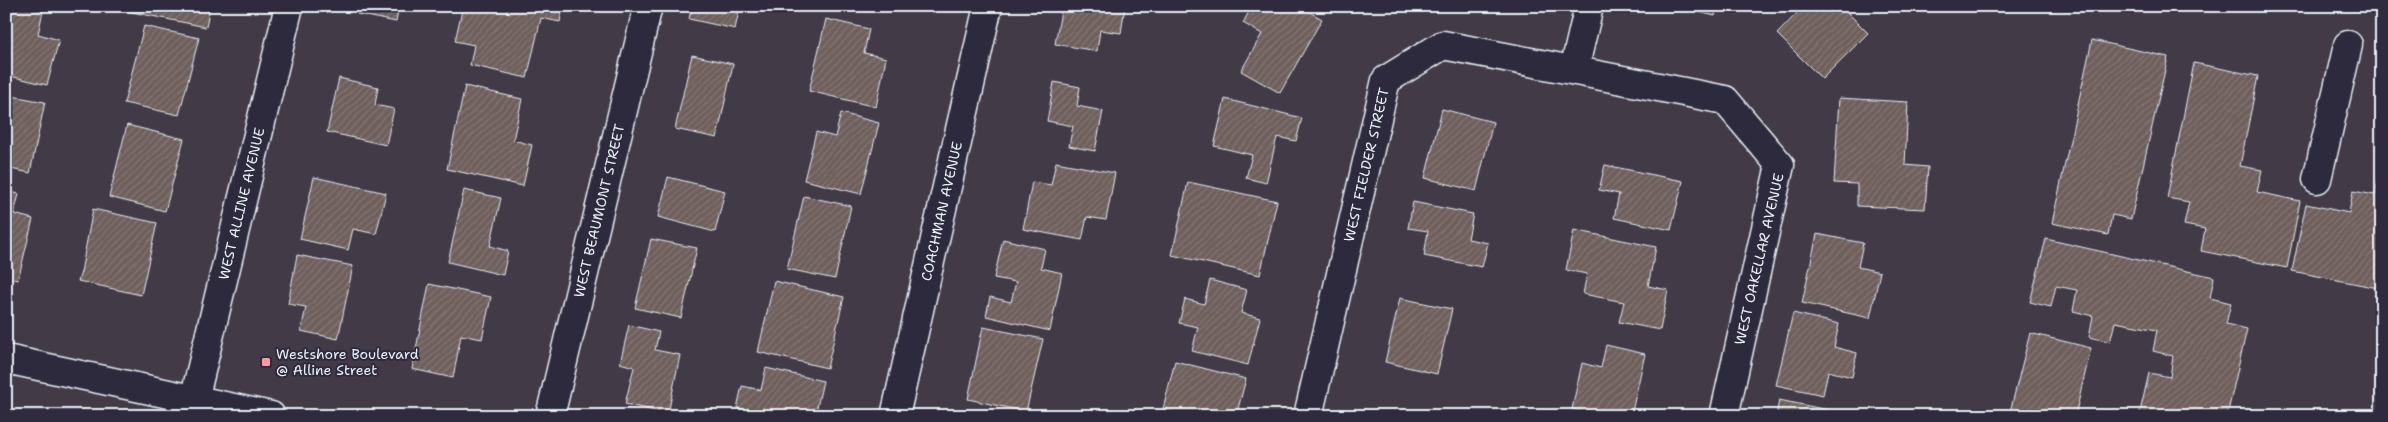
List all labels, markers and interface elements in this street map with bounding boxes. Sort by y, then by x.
street label: WEST FIELDER STREET [1340,85,1393,244]
street label: WEST BEAUMONT STREET [570,122,629,299]
street label: WEST ALLINE AVENUE [214,125,268,282]
street label: COACHMAN AVENUE [917,140,966,283]
street label: WEST OAKELLAR AVENUE [1730,171,1788,347]
place label: Westshore Boulevard @ Alline Street [276,345,419,379]
marker: Westshore Boulevard @ Alline Street [260,356,272,368]

